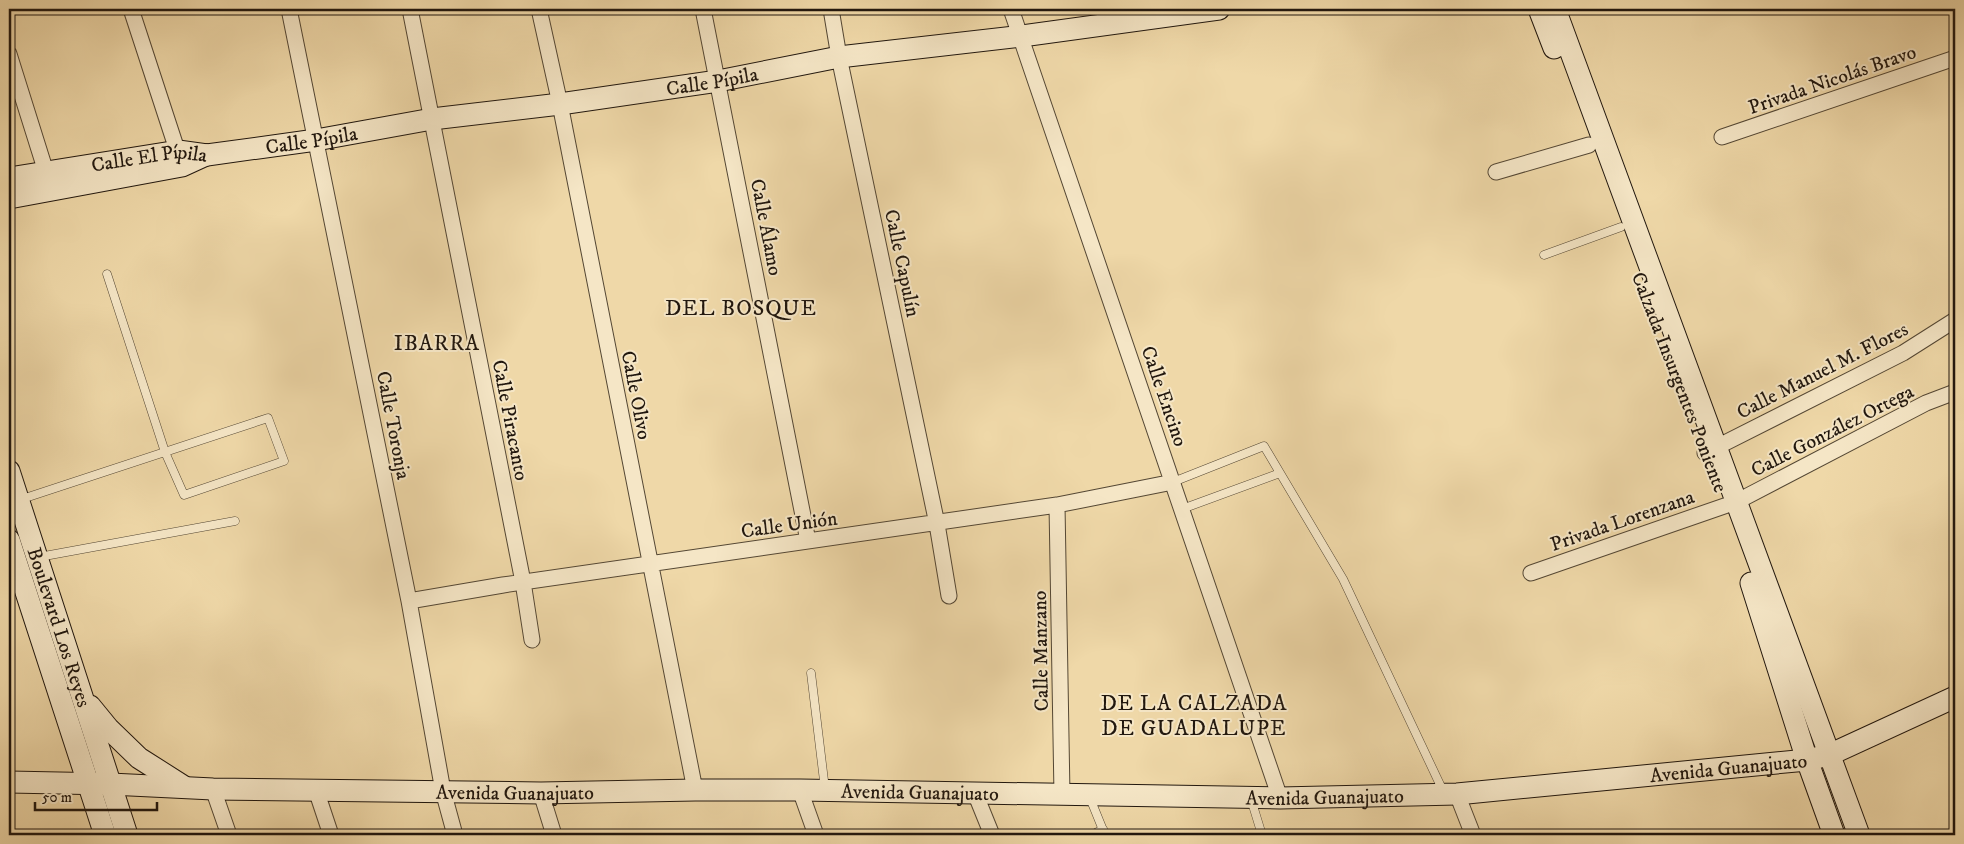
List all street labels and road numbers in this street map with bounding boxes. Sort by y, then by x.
street label: Privada Nicolás Bravo [1745,40,1920,121]
street label: Calle Pípila [665,62,761,102]
street label: Calle Pípila [264,122,360,161]
street label: Calle El Pípila [90,140,209,179]
street label: Calle Álamo [744,176,788,278]
street label: Calle Capulín [878,207,925,320]
street label: Calzada Insurgentes Poniente [1625,269,1732,496]
street label: Calle Manuel M. Flores [1733,317,1913,425]
street label: Calle Encino [1135,343,1192,450]
street label: Calle Olivo [615,349,656,442]
street label: Calle Piracanto [486,358,533,483]
street label: Calle Toronja [370,369,415,482]
street label: Calle González Ortega [1747,379,1919,483]
street label: Privada Lorenzana [1547,485,1698,558]
street label: Calle Unión [739,506,840,545]
street label: Boulevard Los Reyes [21,544,96,711]
street label: Calle Manzano [1028,590,1055,712]
street label: Avenida Guanajuato [1649,749,1808,789]
street label: Avenida Guanajuato [841,780,999,807]
street label: Avenida Guanajuato [436,781,594,807]
street label: Avenida Guanajuato [1245,784,1404,812]

